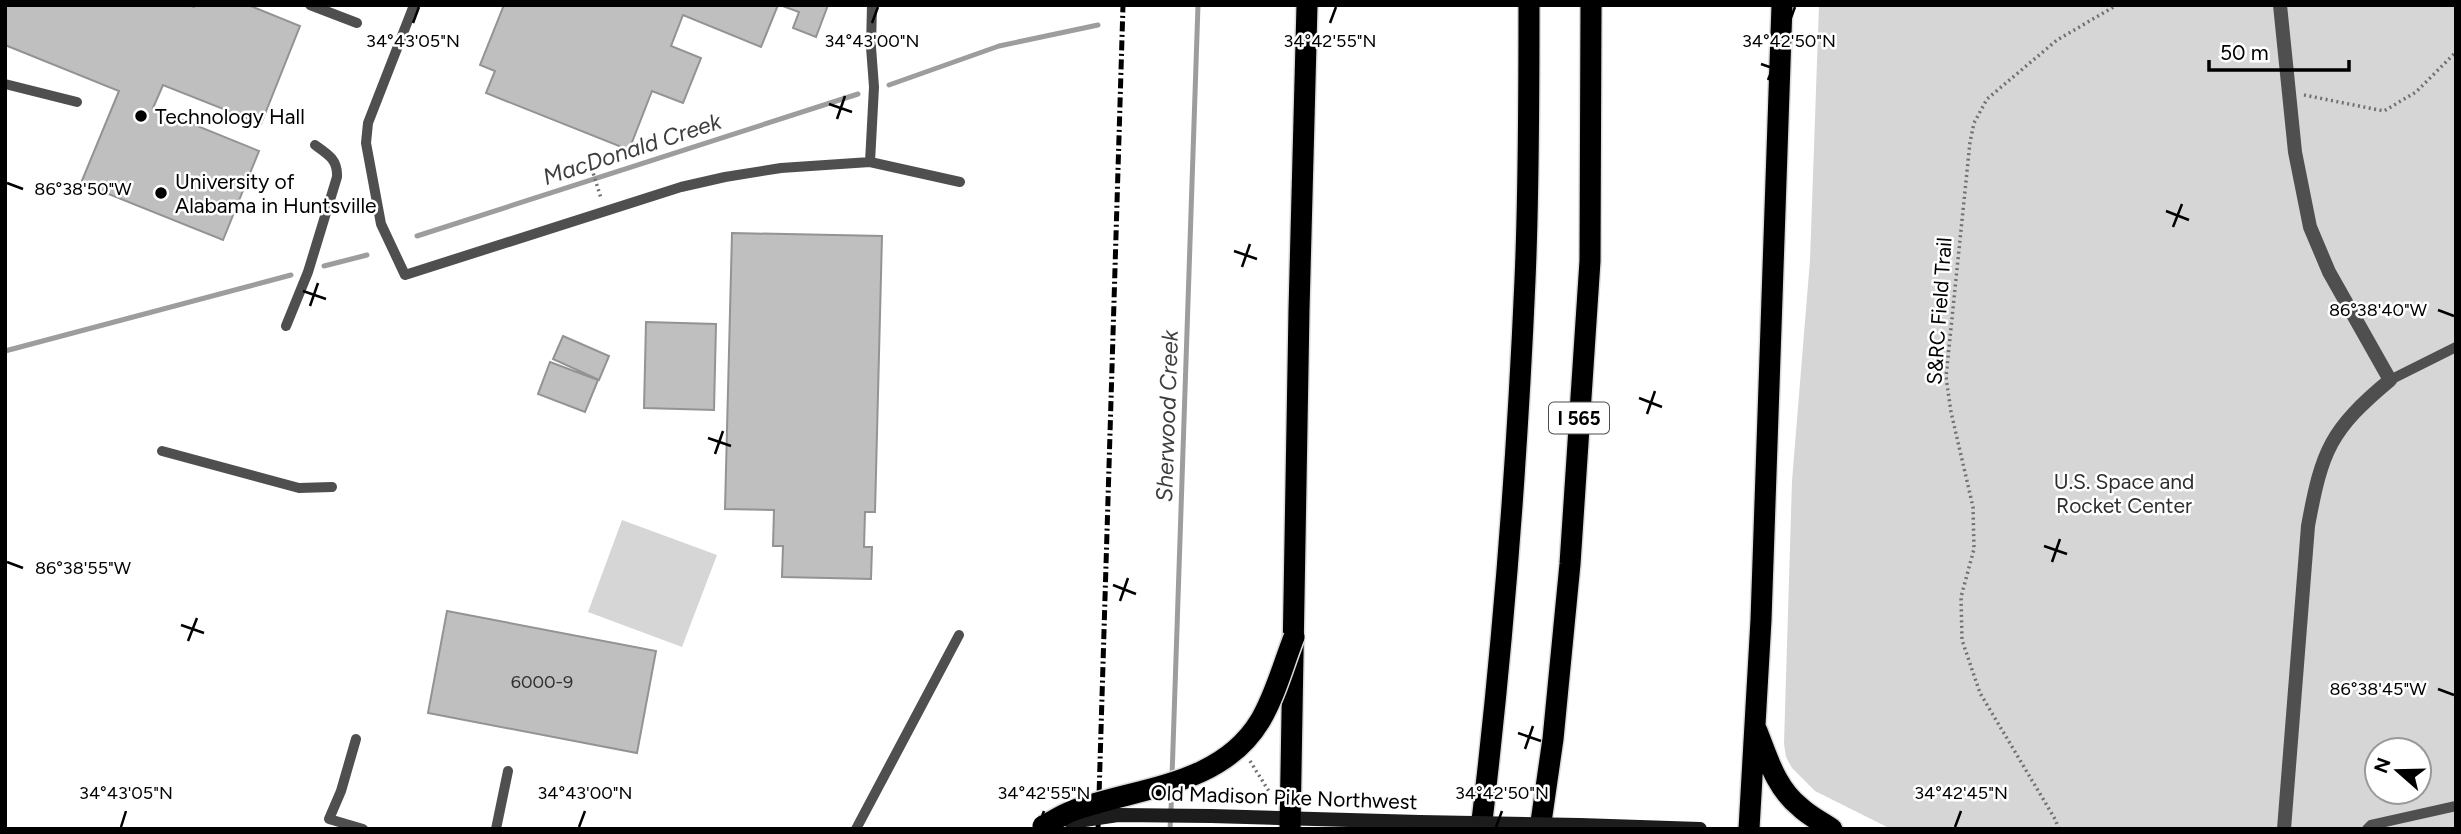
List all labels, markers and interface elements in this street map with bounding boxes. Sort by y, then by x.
scale bar [2209,28,2349,72]
text: 34°43'05"N [366,30,460,52]
text: 34°43'00"N [825,30,919,52]
text: 34°42'55"N [1284,30,1376,52]
text: 34°42'50"N [1742,30,1836,52]
text: 50 m [2220,40,2269,65]
place label: Technology Hall [155,104,305,129]
water label: MacDonald Creek [539,107,726,191]
marker: Technology Hall [133,108,149,124]
place label: University of Alabama in Huntsville [175,169,377,218]
text: 86°38'50"W [34,178,132,200]
marker: University of Alabama in Huntsville [153,185,169,201]
street label: S&RC Field Trail [1921,236,1957,386]
text: 86°38'40"W [2329,299,2428,321]
water label: Sherwood Creek [1150,329,1184,502]
road number: I 565 [1549,402,1609,434]
park label: U.S. Space and Rocket Center [2054,469,2194,518]
text: 86°38'55"W [35,557,132,579]
house number: 6000-9 [511,671,573,693]
text: 86°38'45"W [2330,678,2427,700]
north arrow [2363,736,2433,806]
text: N [2369,755,2396,776]
street label: Old Madison Pike Northwest [1150,780,1418,814]
text: 34°43'05"N [79,782,173,804]
text: 34°43'00"N [538,782,632,804]
text: 34°42'55"N [998,782,1090,804]
text: 34°42'50"N [1455,782,1549,804]
text: 34°42'45"N [1914,782,2008,804]

